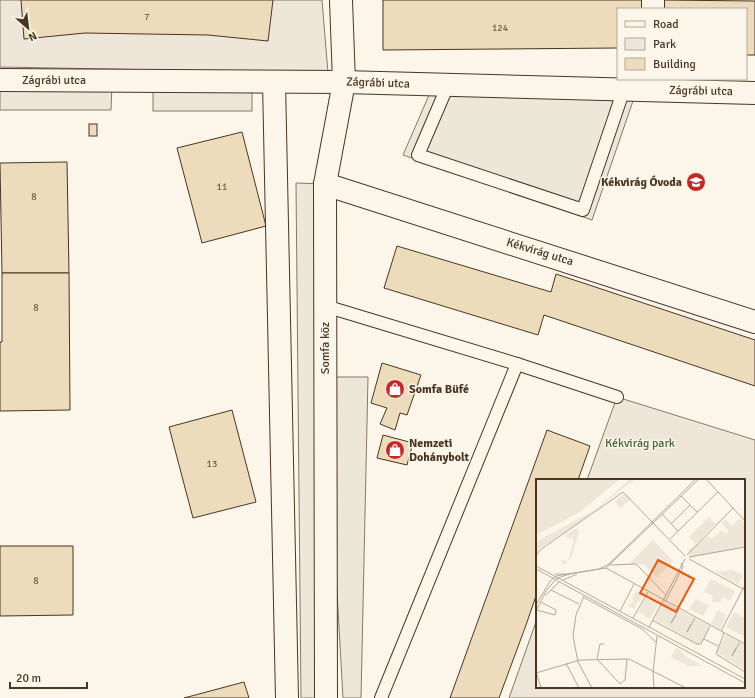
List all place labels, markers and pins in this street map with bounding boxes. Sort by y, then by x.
school or university icon: Kékvirág Óvoda [685,171,707,193]
place label: Kékvirág Óvoda [601,175,682,190]
shop icon: Somfa Büfé [384,378,406,400]
place label: Somfa Büfé [409,382,469,397]
place label: Nemzeti Dohánybolt [409,436,470,465]
shop icon: Nemzeti Dohánybolt [384,439,406,461]

